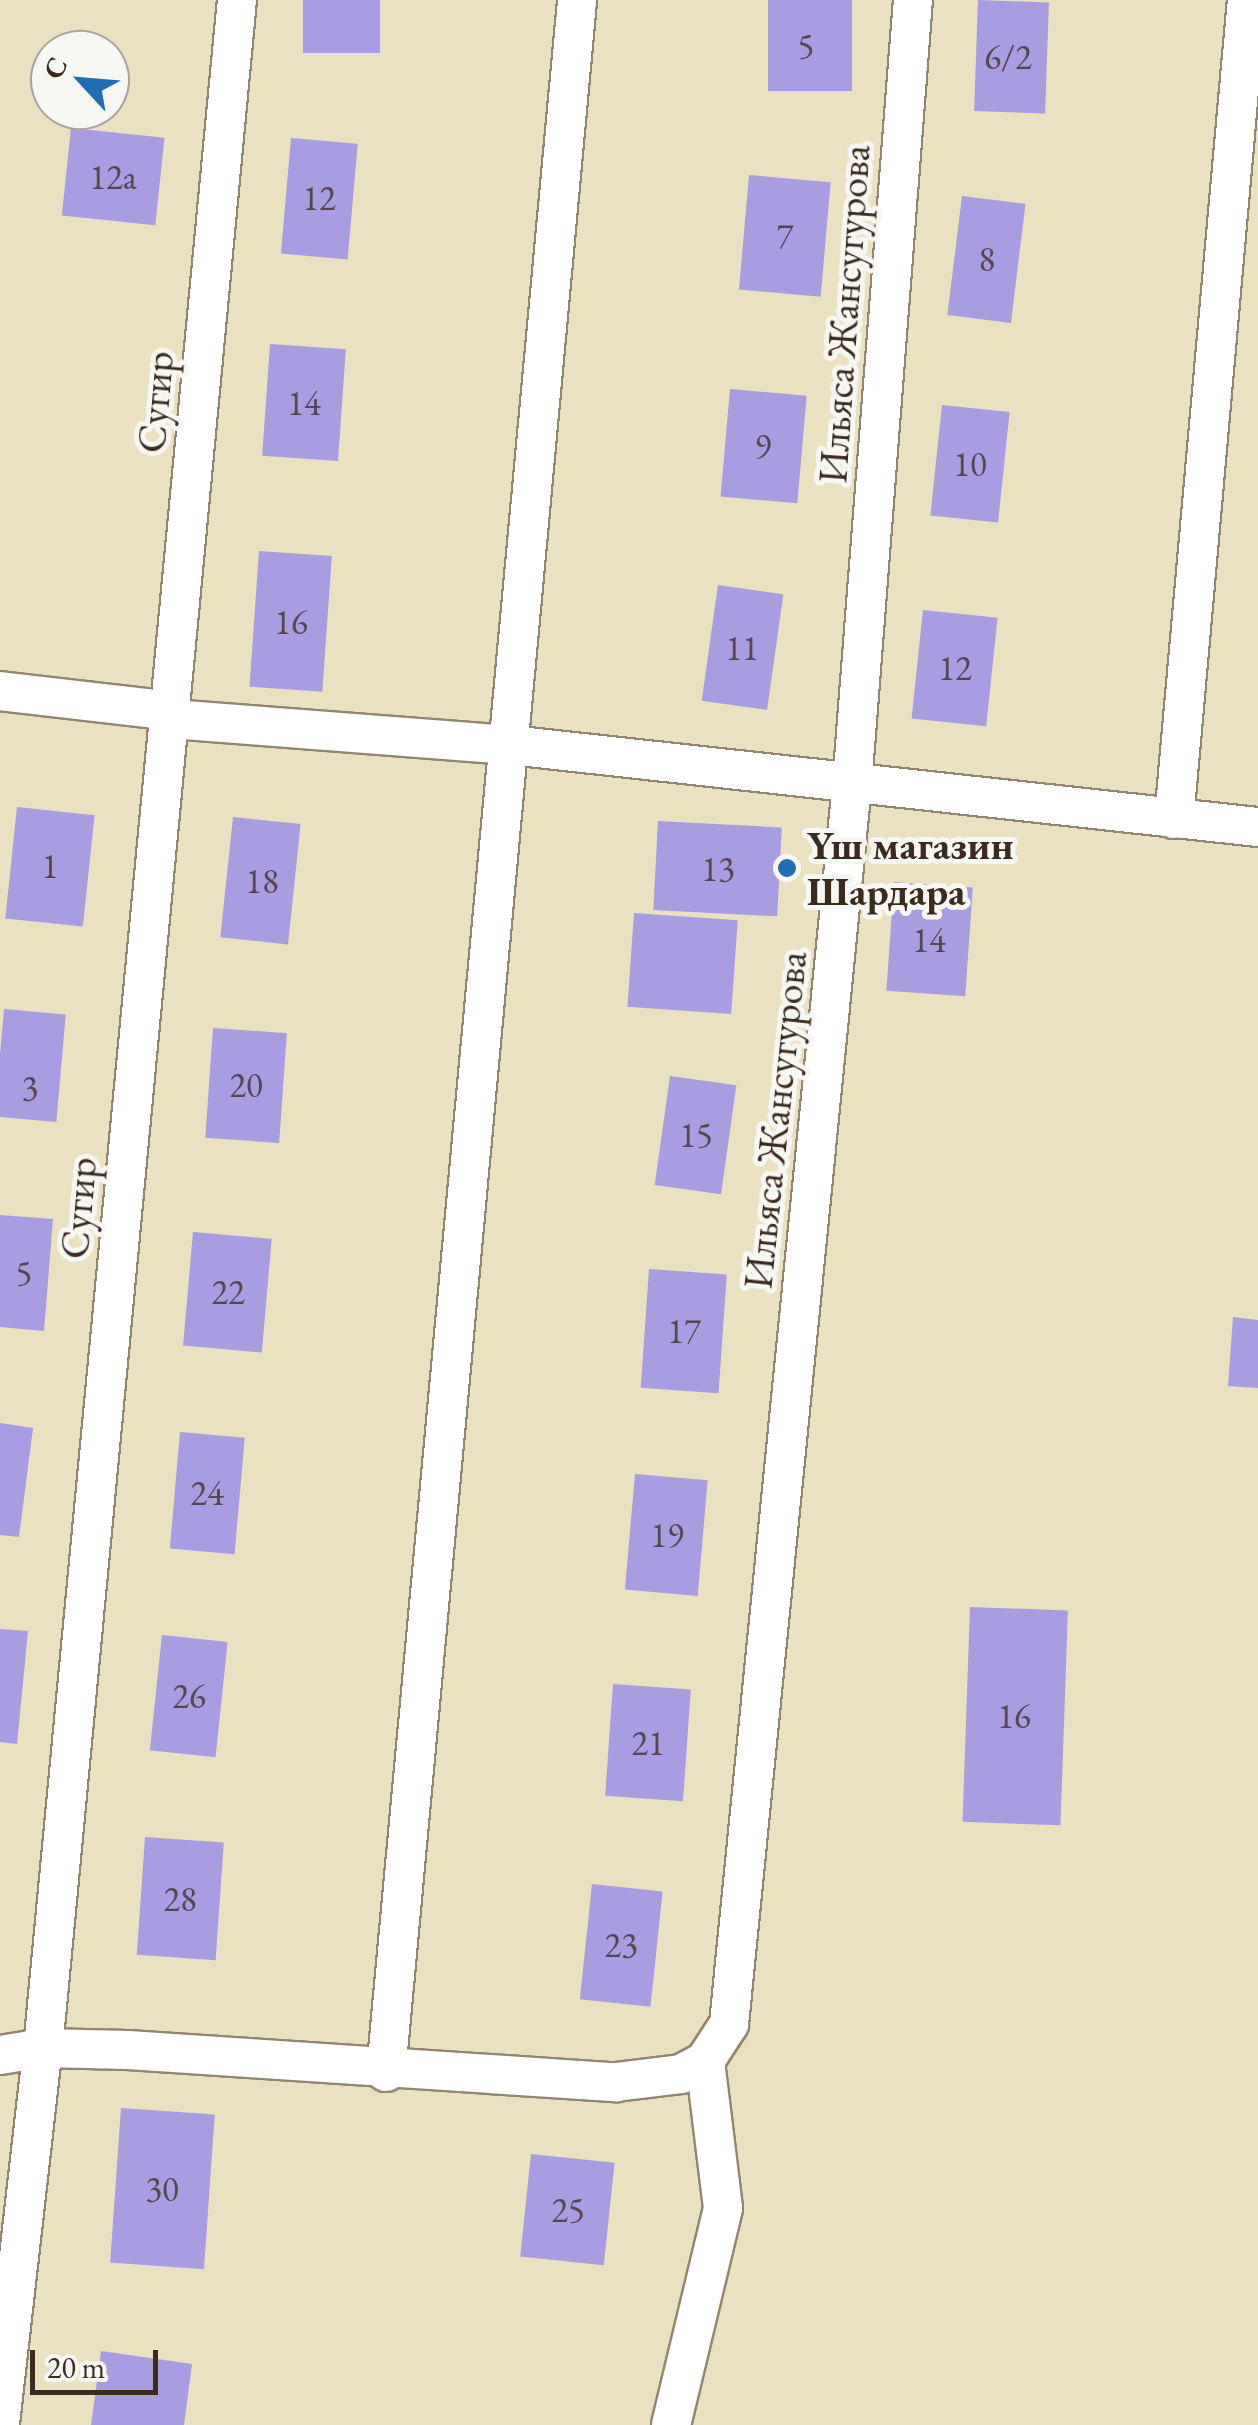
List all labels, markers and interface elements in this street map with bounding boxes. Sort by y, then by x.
house number: 5 [798,25,814,67]
north arrow [30,30,130,130]
house number: 6/2 [984,36,1032,78]
text: С [34,51,75,85]
street label: Ильяса Жансугурова [808,143,880,485]
house number: 12а [89,156,137,198]
house number: 12 [302,177,336,219]
house number: 7 [777,215,793,257]
house number: 8 [979,238,995,280]
street label: Сугир [127,349,183,455]
house number: 14 [287,382,321,424]
house number: 9 [755,425,771,467]
house number: 10 [953,443,987,485]
house number: 16 [274,601,308,643]
house number: 11 [725,627,759,669]
house number: 12 [938,647,972,689]
place label: Үш магазин Шардара [807,821,1014,915]
house number: 1 [42,845,58,887]
house number: 13 [701,848,735,890]
marker: Үш магазин Шардара [776,857,798,879]
house number: 18 [245,860,279,902]
house number: 14 [912,919,946,961]
street label: Ильяса Жансугурова [733,949,817,1291]
house number: 20 [229,1064,263,1106]
house number: 3 [22,1067,38,1109]
house number: 15 [679,1114,713,1156]
street label: Сугир [50,1155,106,1261]
house number: 5 [16,1252,32,1294]
house number: 22 [211,1271,245,1313]
house number: 17 [667,1310,701,1352]
house number: 24 [190,1472,224,1514]
house number: 19 [650,1514,684,1556]
house number: 26 [172,1675,206,1717]
house number: 16 [997,1695,1031,1737]
house number: 21 [631,1722,665,1764]
house number: 28 [163,1878,197,1920]
house number: 23 [604,1924,638,1966]
house number: 30 [145,2168,179,2210]
house number: 25 [551,2189,585,2231]
scale bar [35,2330,162,2392]
text: 20 m [47,2348,105,2387]

